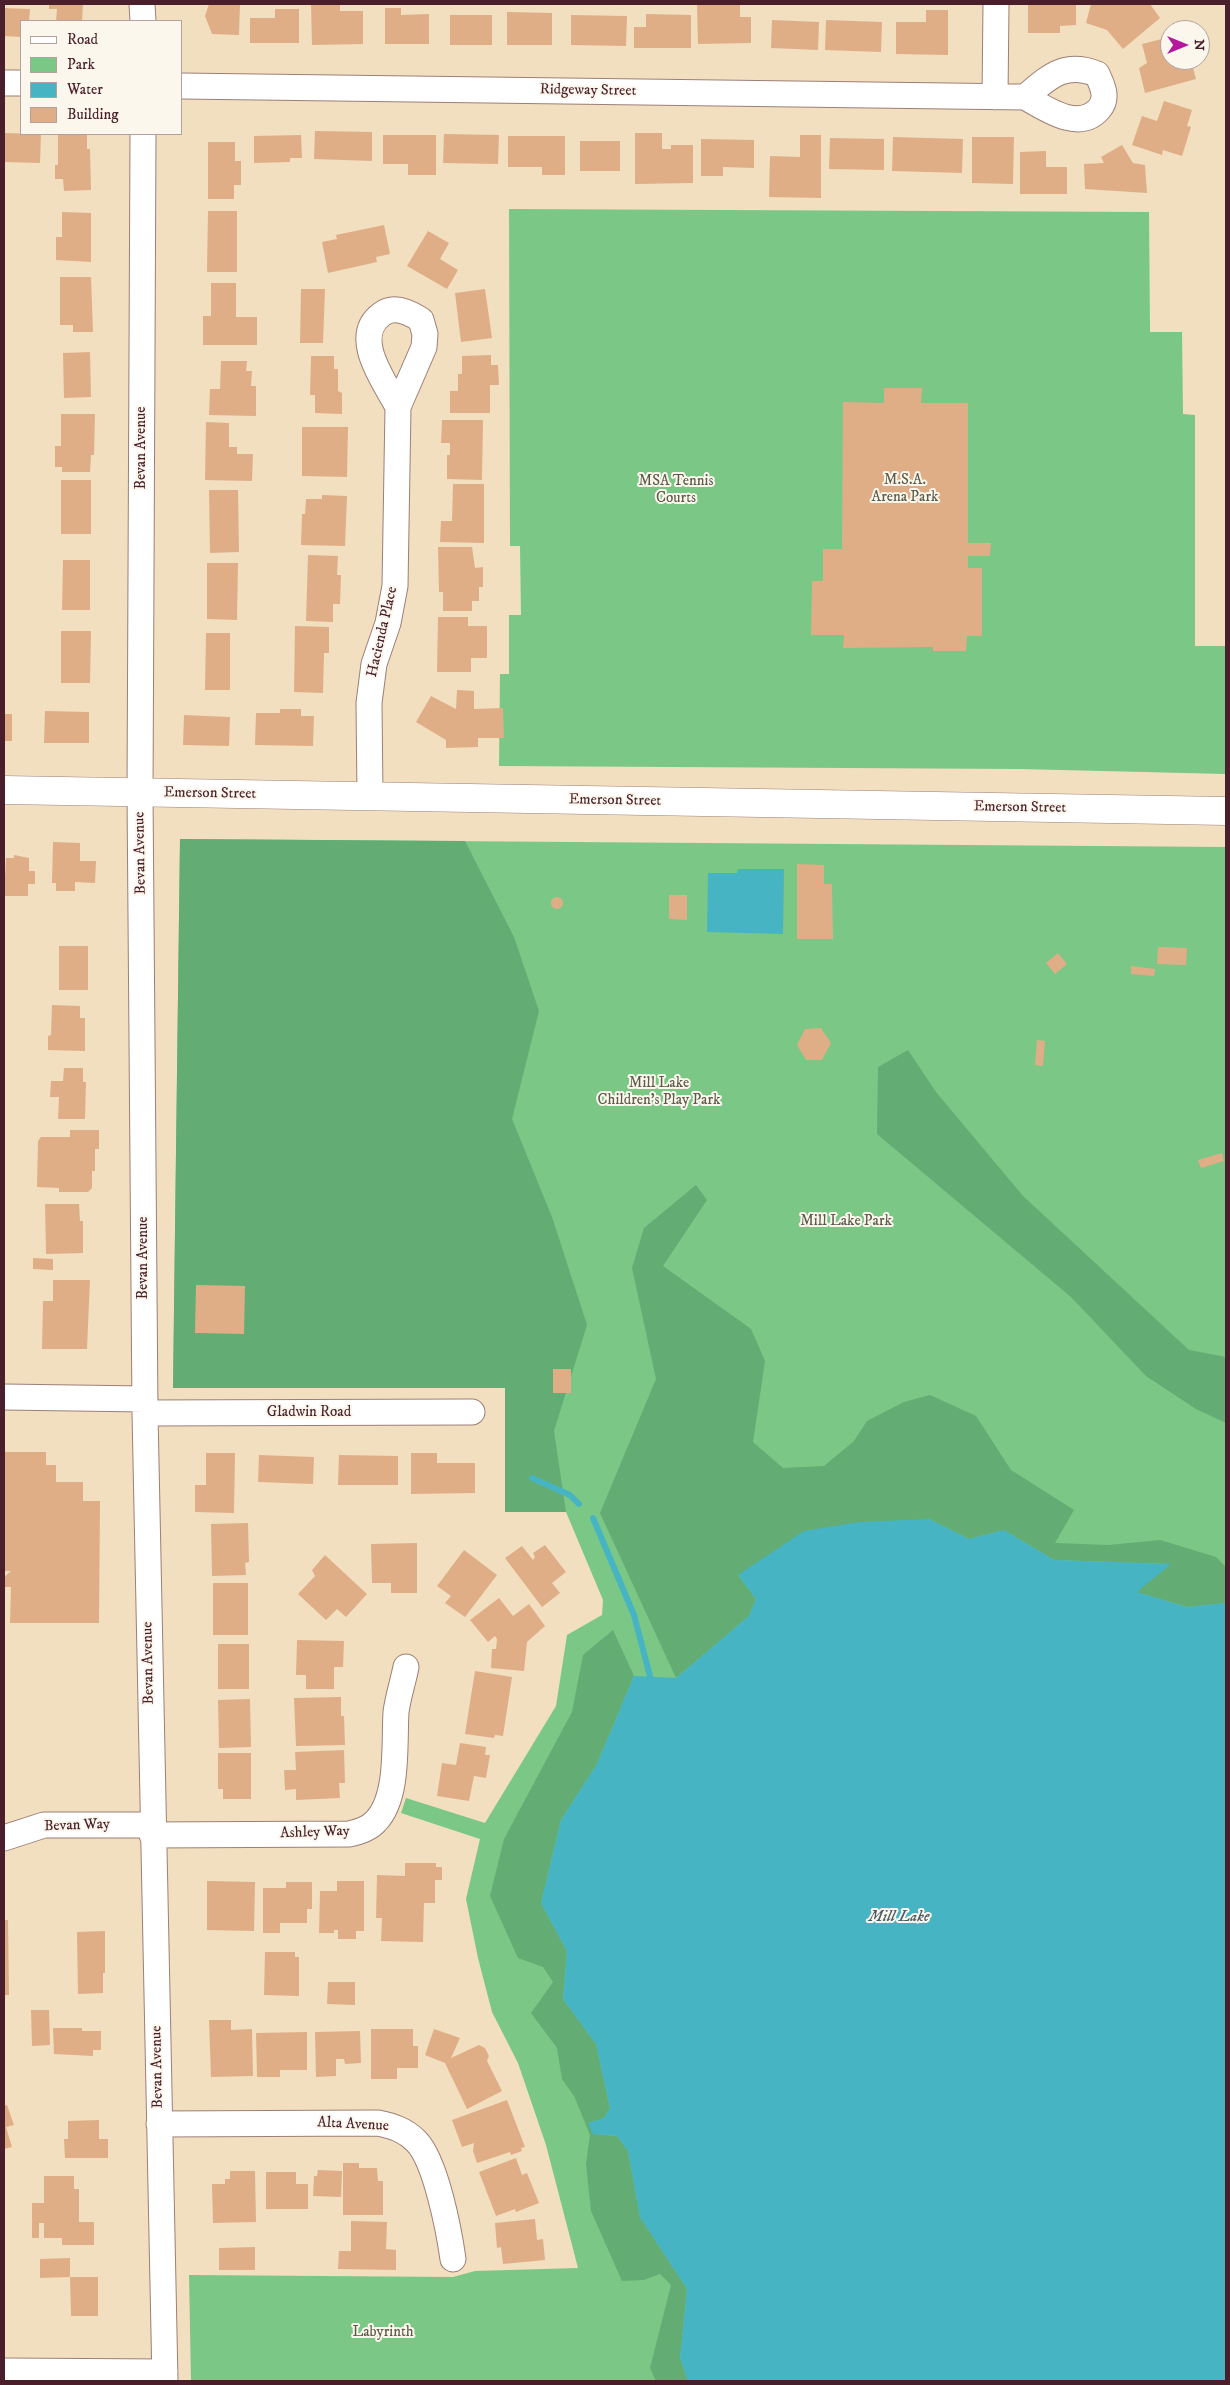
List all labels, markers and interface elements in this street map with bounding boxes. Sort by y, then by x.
legend [20,20,182,135]
north arrow [1160,20,1210,70]
text: Road [67,30,98,49]
text: N [1190,39,1208,51]
text: Park [67,55,95,74]
text: Water [67,80,103,99]
street label: Ridgeway Street [540,81,636,101]
text: Building [67,105,119,124]
street label: Bevan Avenue [133,407,151,489]
park label: M.S.A. Arena Park [872,472,938,507]
park label: MSA Tennis Courts [639,473,713,508]
street label: Hacienda Place [364,585,402,679]
street label: Emerson Street [164,784,256,804]
street label: Emerson Street [569,791,661,811]
street label: Emerson Street [974,798,1066,818]
street label: Bevan Avenue [131,811,151,895]
park label: Mill Lake Children's Play Park [598,1075,720,1110]
park label: Mill Lake Park [800,1213,892,1231]
street label: Bevan Avenue [135,1217,153,1299]
street label: Gladwin Road [267,1404,351,1422]
street label: Bevan Avenue [139,1621,159,1705]
street label: Bevan Way [44,1816,110,1836]
street label: Ashley Way [280,1823,350,1843]
water label: Mill Lake [869,1908,929,1928]
street label: Bevan Avenue [148,2025,168,2109]
street label: Alta Avenue [317,2114,389,2136]
park label: Labyrinth [352,2324,414,2342]

